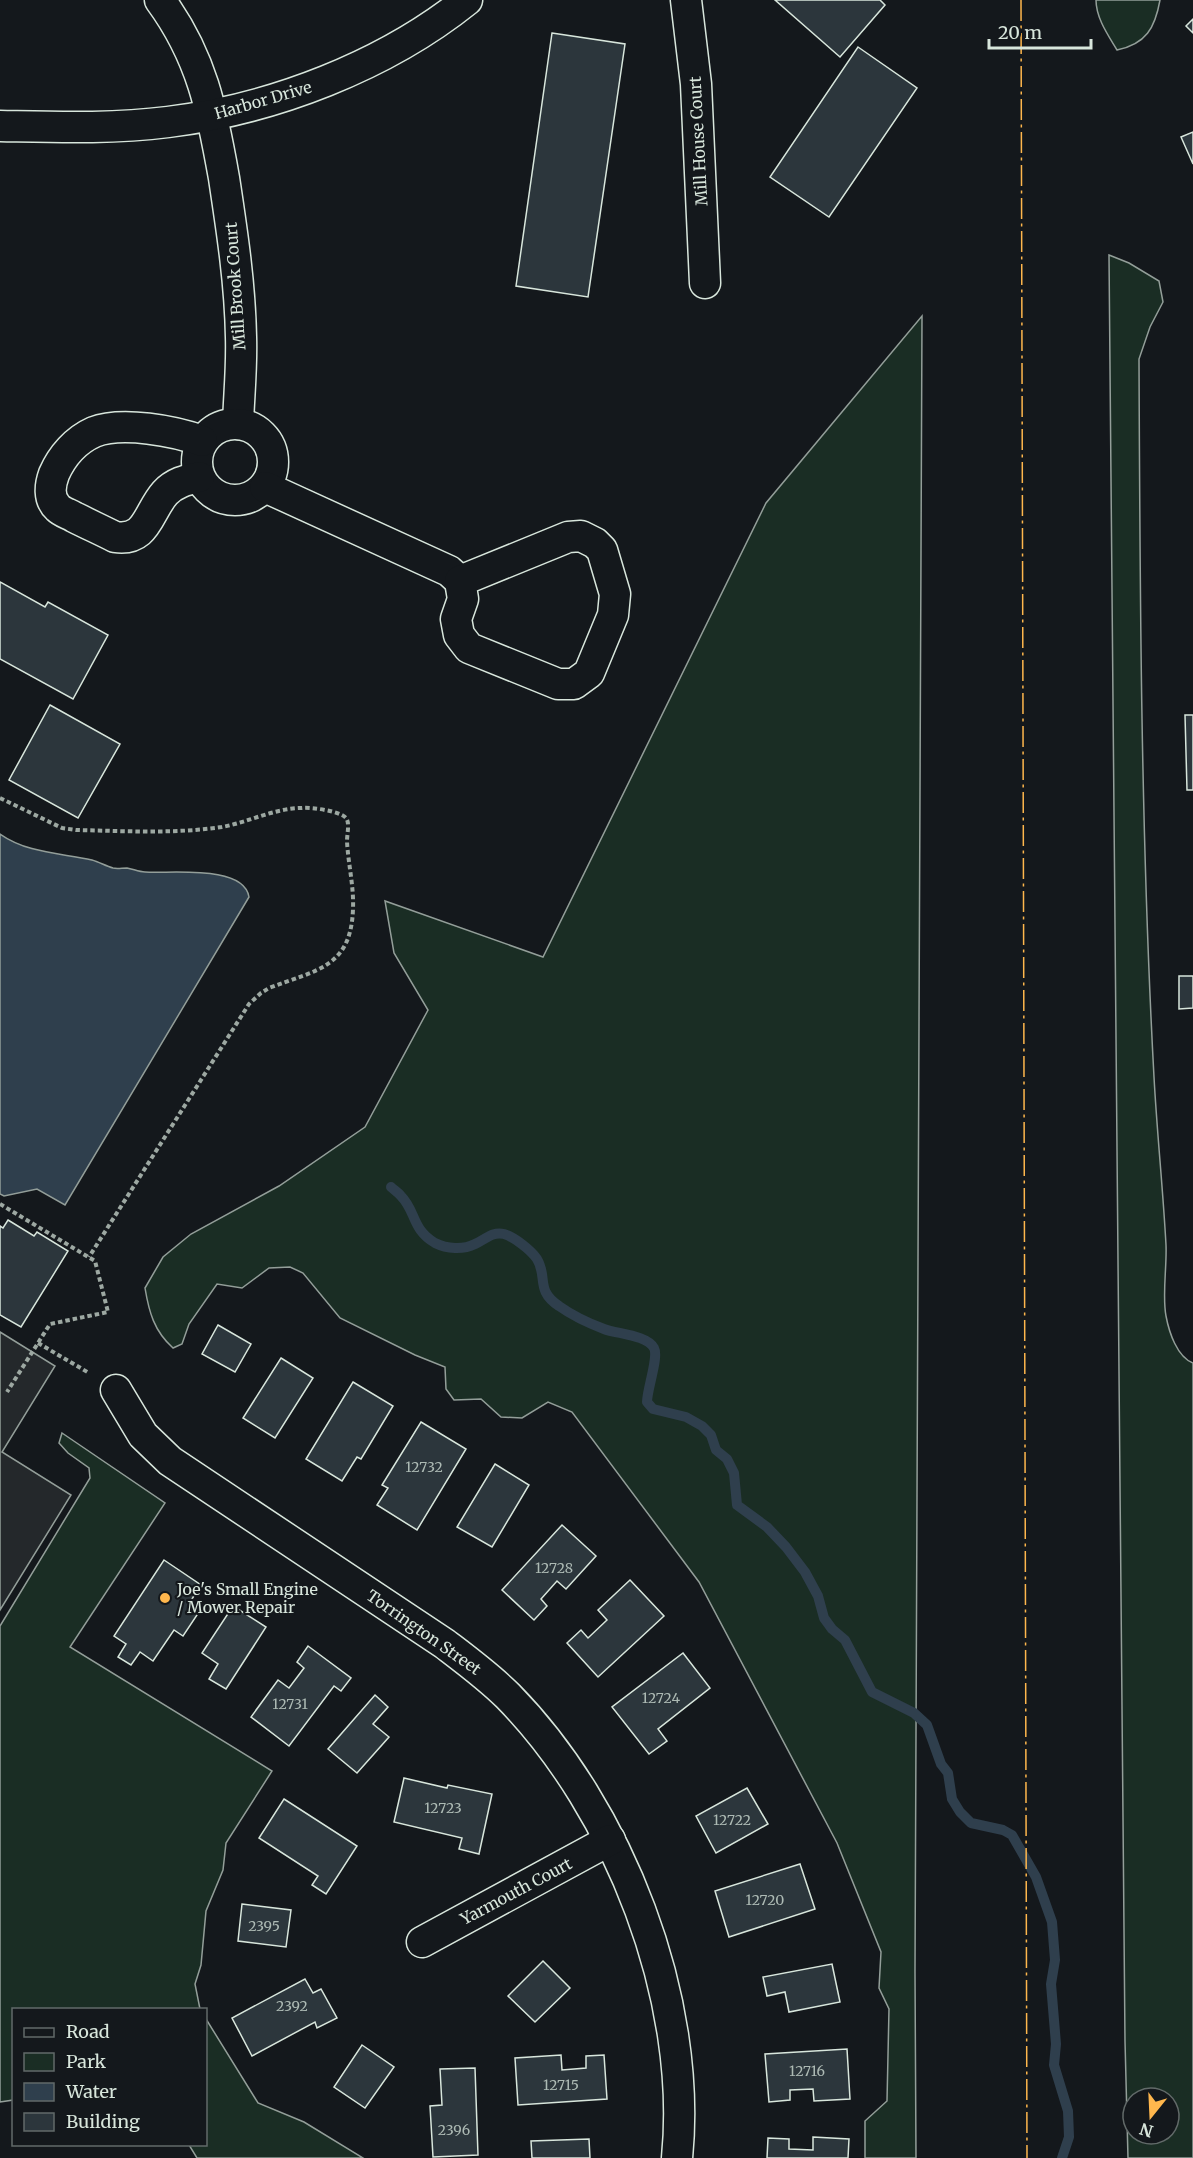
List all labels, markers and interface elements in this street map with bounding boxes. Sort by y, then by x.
scale bar [989,12,1091,50]
text: 20 m [998,21,1042,44]
street label: Mill House Court [685,75,711,206]
street label: Harbor Drive [212,77,314,123]
street label: Mill Brook Court [221,221,249,351]
house number: 12732 [405,1458,443,1476]
house number: 12728 [535,1559,573,1577]
place label: Joe's Small Engine / Mower Repair [176,1579,318,1617]
street label: Torrington Street [363,1585,486,1679]
marker: Joe's Small Engine / Mower Repair [158,1591,172,1605]
house number: 12724 [642,1689,681,1707]
house number: 12731 [272,1695,308,1713]
house number: 12723 [424,1799,462,1817]
house number: 12722 [713,1811,751,1829]
street label: Yarmouth Court [456,1853,576,1929]
house number: 12720 [746,1891,784,1909]
house number: 2395 [248,1917,280,1935]
house number: 2392 [276,1997,308,2015]
legend [12,2008,207,2146]
text: Road [66,2020,110,2043]
text: Park [66,2050,107,2073]
house number: 12716 [789,2062,825,2080]
house number: 12715 [543,2076,579,2094]
text: Water [65,2080,117,2103]
north arrow [1121,2086,1181,2146]
text: Building [66,2110,140,2133]
text: N [1137,2119,1155,2142]
house number: 2396 [438,2121,470,2139]

